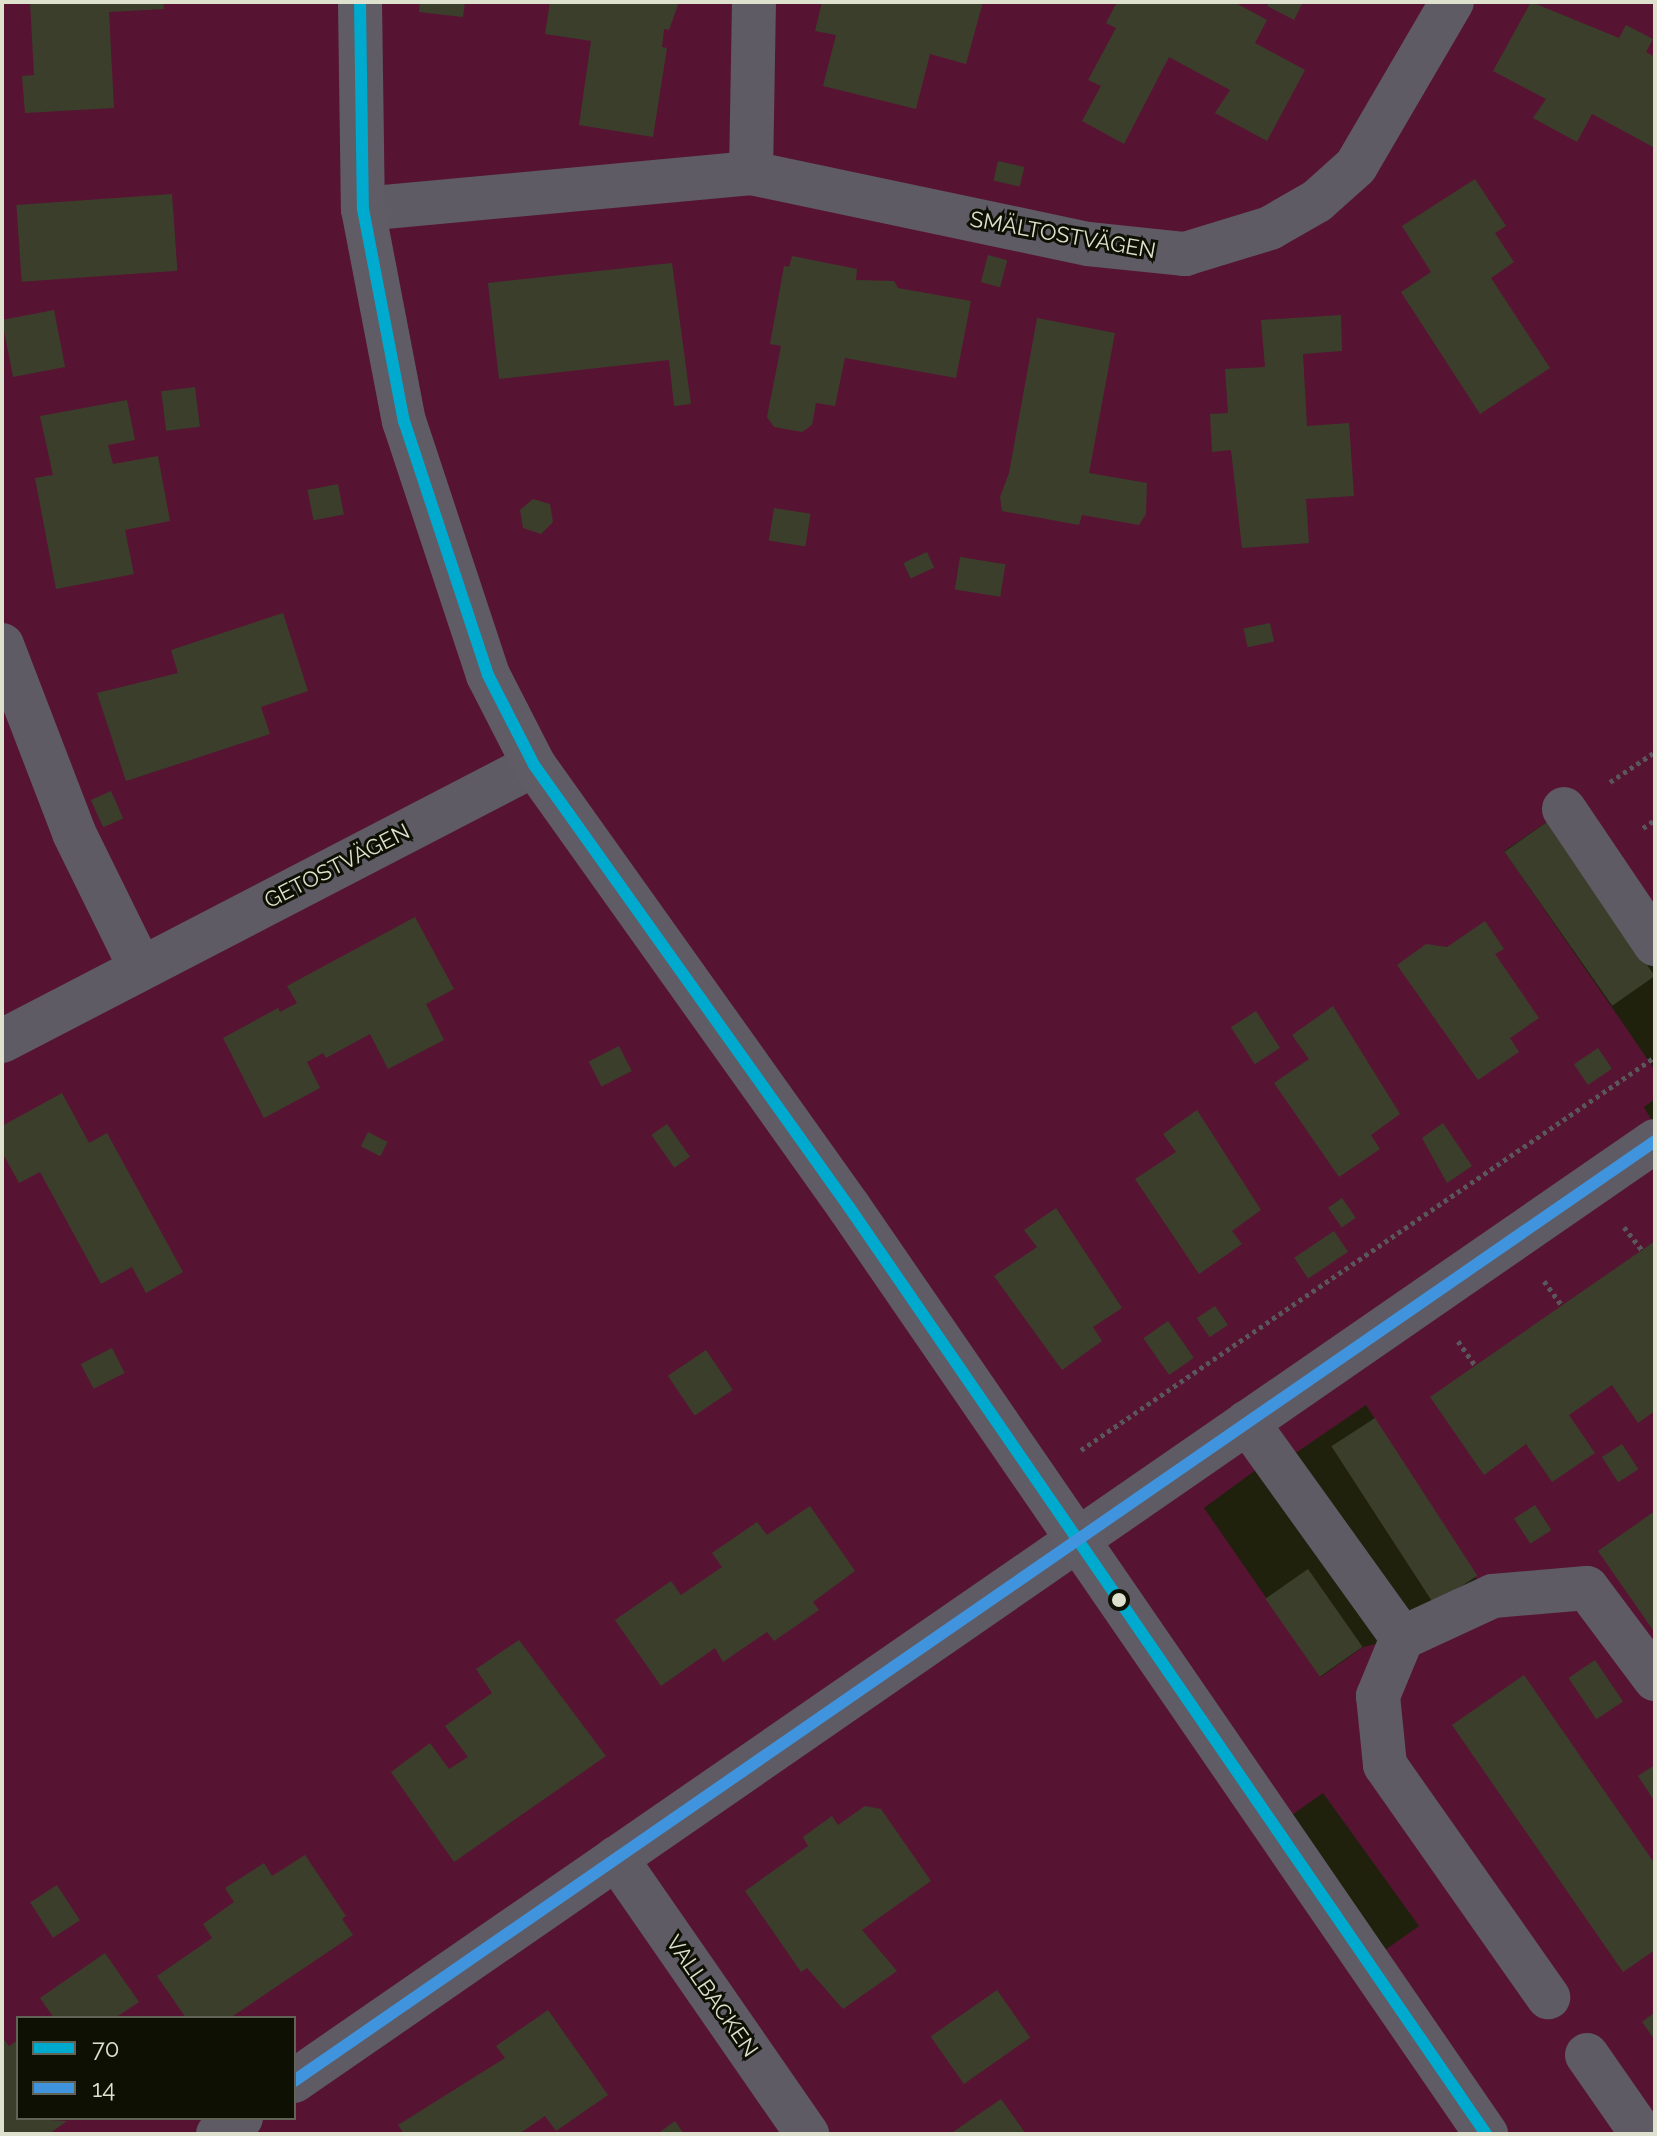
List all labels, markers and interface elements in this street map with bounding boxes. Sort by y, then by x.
street label: SMÄLTOSTVÄGEN [968,206,1158,264]
street label: GETOSTVÄGEN [260,818,414,914]
unlabelled marker [1111,1592,1127,1608]
street label: VALLBACKEN [660,1930,764,2062]
legend [16,2016,296,2120]
text: 70 [92,2034,119,2063]
text: 14 [92,2074,115,2103]

